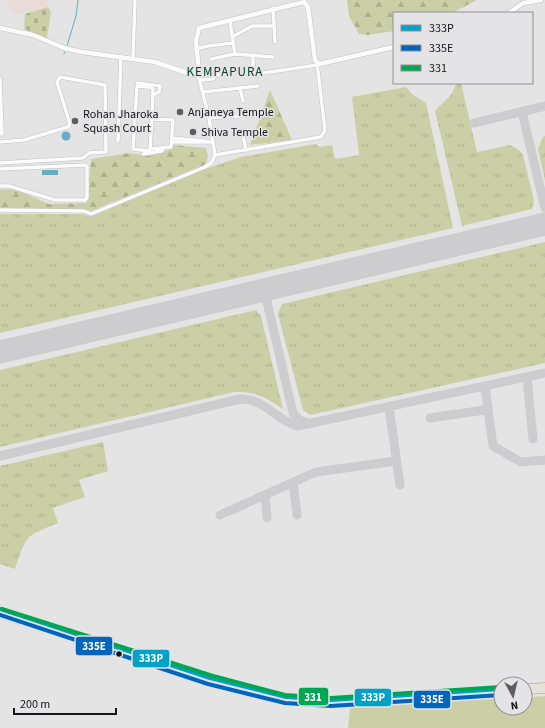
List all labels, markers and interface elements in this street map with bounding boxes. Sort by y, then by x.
legend [393,12,533,84]
text: 333P [429,20,454,37]
text: 335E [429,40,453,57]
text: 331 [429,60,447,77]
district label: KEMPAPURA [187,63,263,81]
place label: Anjaneya Temple [188,104,274,121]
place label: Rohan Jharoka Squash Court [83,106,159,137]
marker: Anjaneya Temple [175,107,185,117]
marker: Rohan Jharoka Squash Court [70,116,80,126]
place label: Shiva Temple [201,124,268,141]
marker: Shiva Temple [188,127,198,137]
line badge: 335E [75,636,113,656]
text: 335E [82,639,106,654]
unlabelled marker [114,649,124,659]
line badge: 333P [132,649,170,668]
text: 333P [139,651,163,666]
north arrow [493,676,533,716]
line badge: 331 [298,687,329,706]
line badge: 333P [354,688,392,707]
scale bar [14,690,116,716]
text: 331 [304,690,322,705]
text: 333P [361,690,385,705]
line badge: 335E [413,690,451,709]
text: 335E [420,692,444,707]
text: 200 m [20,696,50,713]
text: N [510,697,519,713]

